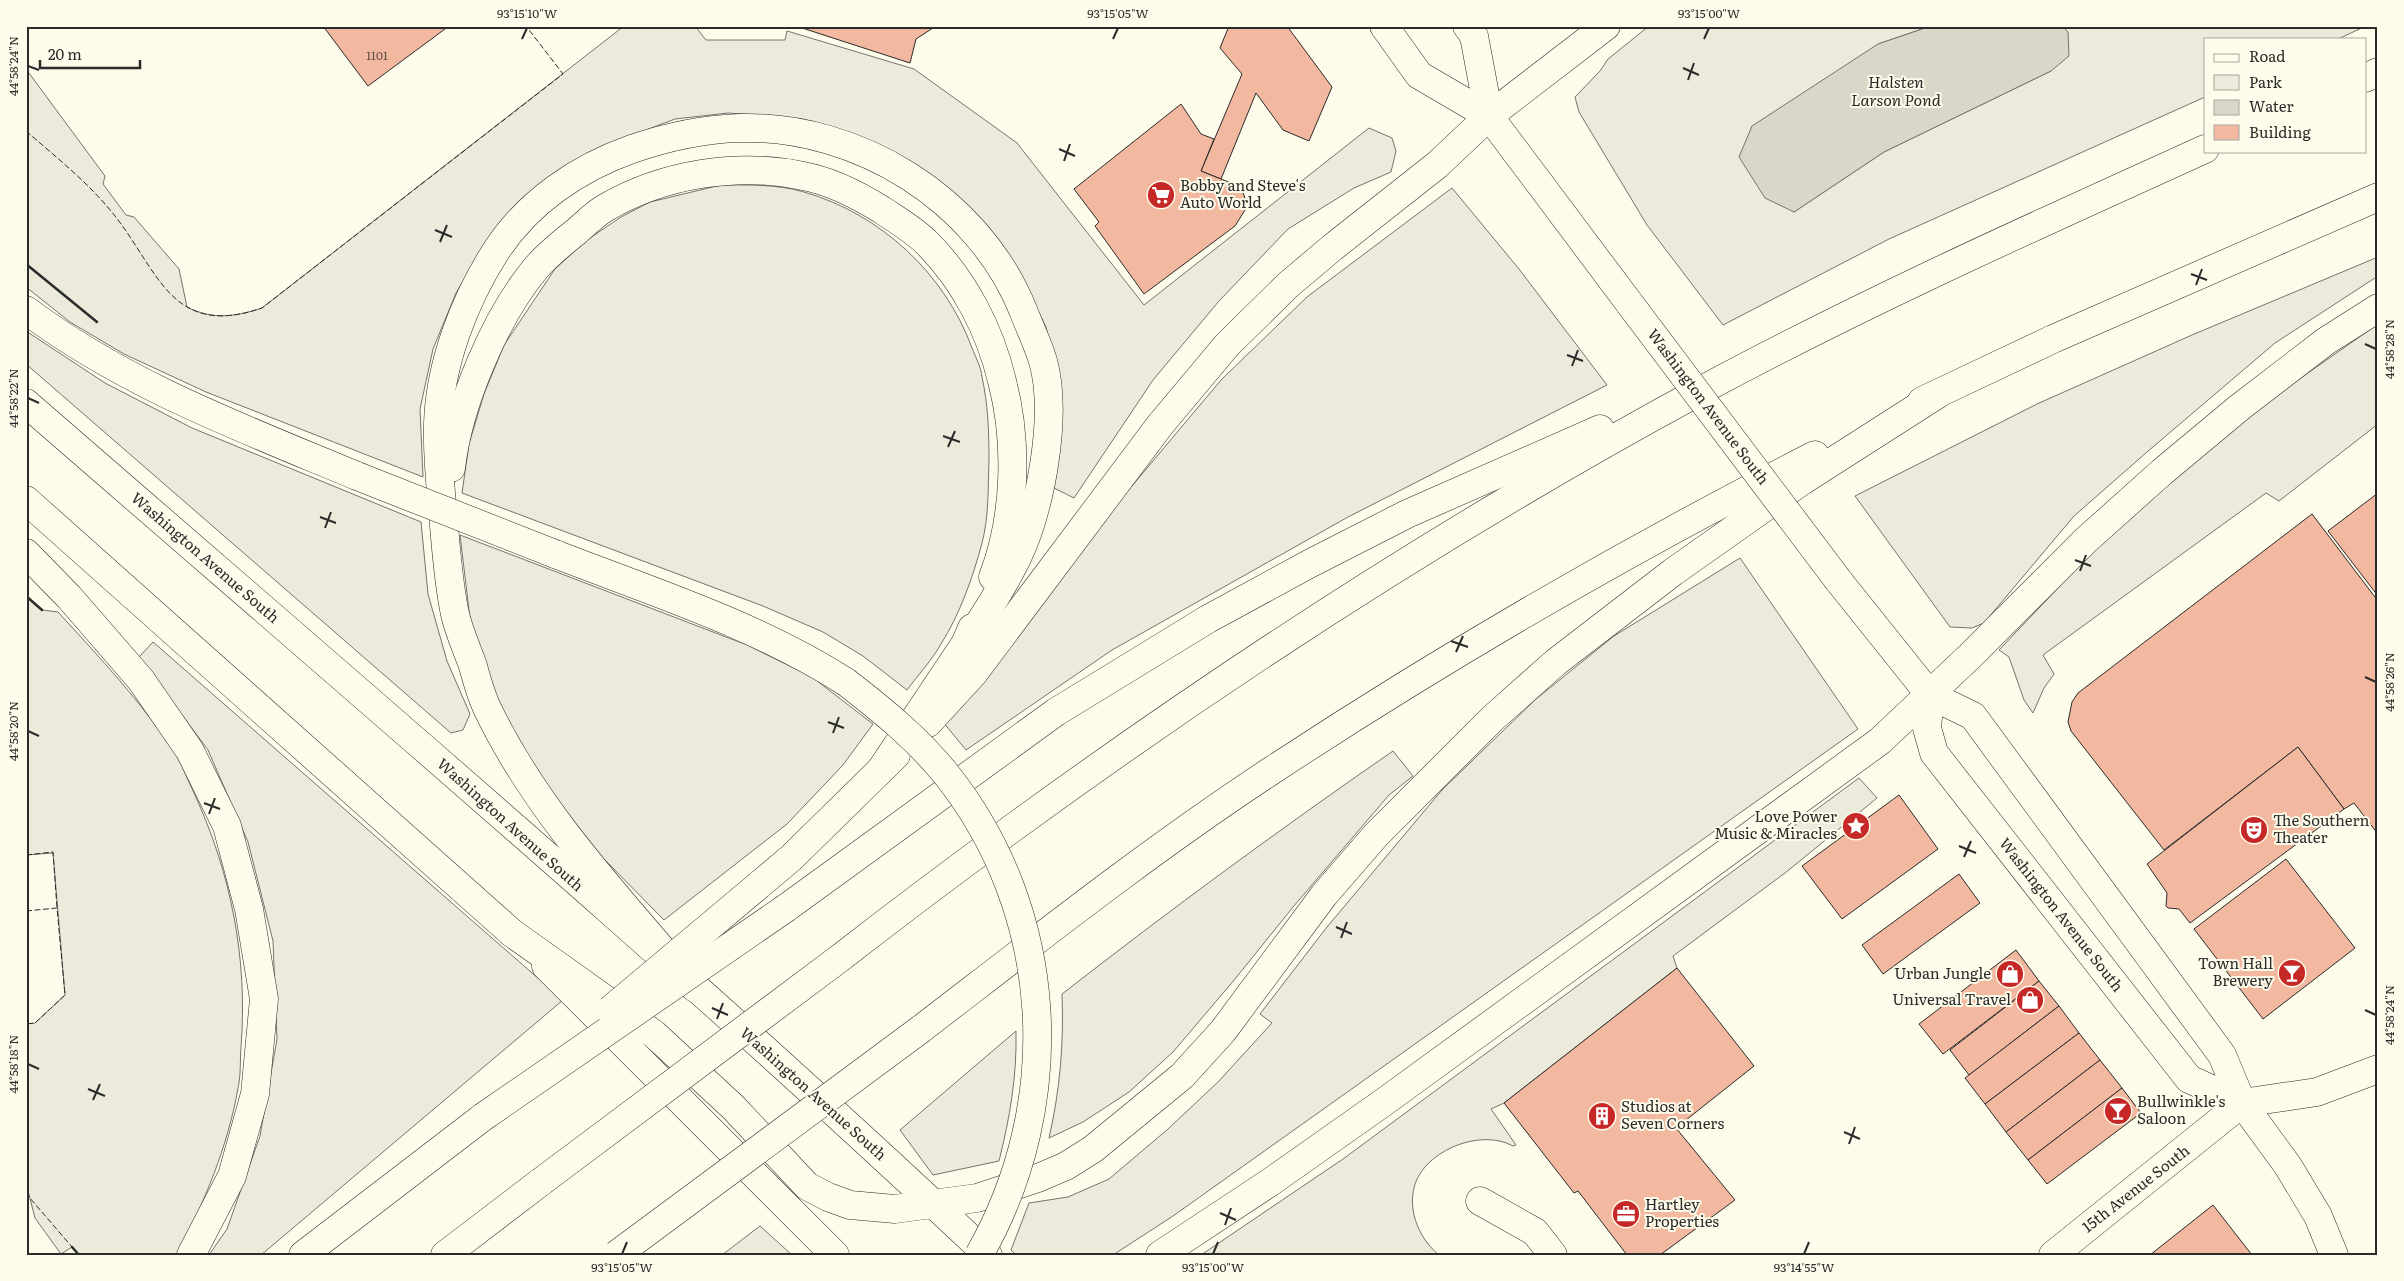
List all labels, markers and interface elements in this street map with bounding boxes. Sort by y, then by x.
text: 93°15'10"W [497,4,557,22]
text: 93°15'05"W [1087,4,1149,22]
text: 93°15'00"W [1678,4,1740,22]
text: 44°58'24"N [4,36,22,96]
scale bar [40,38,140,70]
legend [2204,38,2366,152]
text: 20 m [48,42,82,65]
text: Road [2249,44,2285,67]
house number: 1101 [366,46,388,64]
water label: Halsten Larson Pond [1851,69,1942,111]
text: Park [2249,70,2283,93]
text: Water [2249,94,2294,117]
text: Building [2249,120,2311,143]
place label: Bobby and Steve's Auto World [1180,173,1306,213]
supermarket icon: Bobby and Steve's Auto World [1146,180,1176,210]
text: 44°58'28"N [2380,319,2398,379]
street label: Washington Avenue South [1643,323,1776,489]
text: 44°58'22"N [4,368,22,428]
street label: Washington Avenue South [127,486,285,628]
text: 44°58'26"N [2380,652,2398,712]
text: 44°58'20"N [4,701,22,761]
street label: Washington Avenue South [433,752,589,896]
place label: Love Power Music & Miracles [1714,804,1837,844]
place label: The Southern Theater [2273,808,2370,848]
place icon: Love Power Music & Miracles [1841,811,1871,841]
theatre icon: The Southern Theater [2239,815,2269,845]
street label: Washington Avenue South [1995,832,2130,996]
place label: Town Hall Brewery [2198,951,2273,991]
bar icon: Town Hall Brewery [2277,958,2307,988]
shop icon: Urban Jungle [1995,959,2025,989]
place label: Urban Jungle [1894,961,1991,984]
shop icon: Universal Travel [2015,985,2045,1015]
text: 44°58'24"N [2380,985,2398,1045]
place label: Universal Travel [1892,987,2011,1010]
street label: Washington Avenue South [736,1021,892,1165]
text: 44°58'18"N [4,1035,22,1093]
place label: Bullwinkle's Saloon [2137,1089,2225,1129]
place label: Studios at Seven Corners [1621,1094,1724,1134]
bar icon: Bullwinkle's Saloon [2103,1096,2133,1126]
building icon: Studios at Seven Corners [1587,1101,1617,1131]
street label: 15th Avenue South [2076,1138,2194,1237]
place label: Hartley Properties [1645,1192,1719,1232]
office icon: Hartley Properties [1611,1199,1641,1229]
text: 93°15'05"W [591,1258,653,1276]
text: 93°15'00"W [1182,1258,1244,1276]
text: 93°14'55"W [1774,1258,1834,1276]

